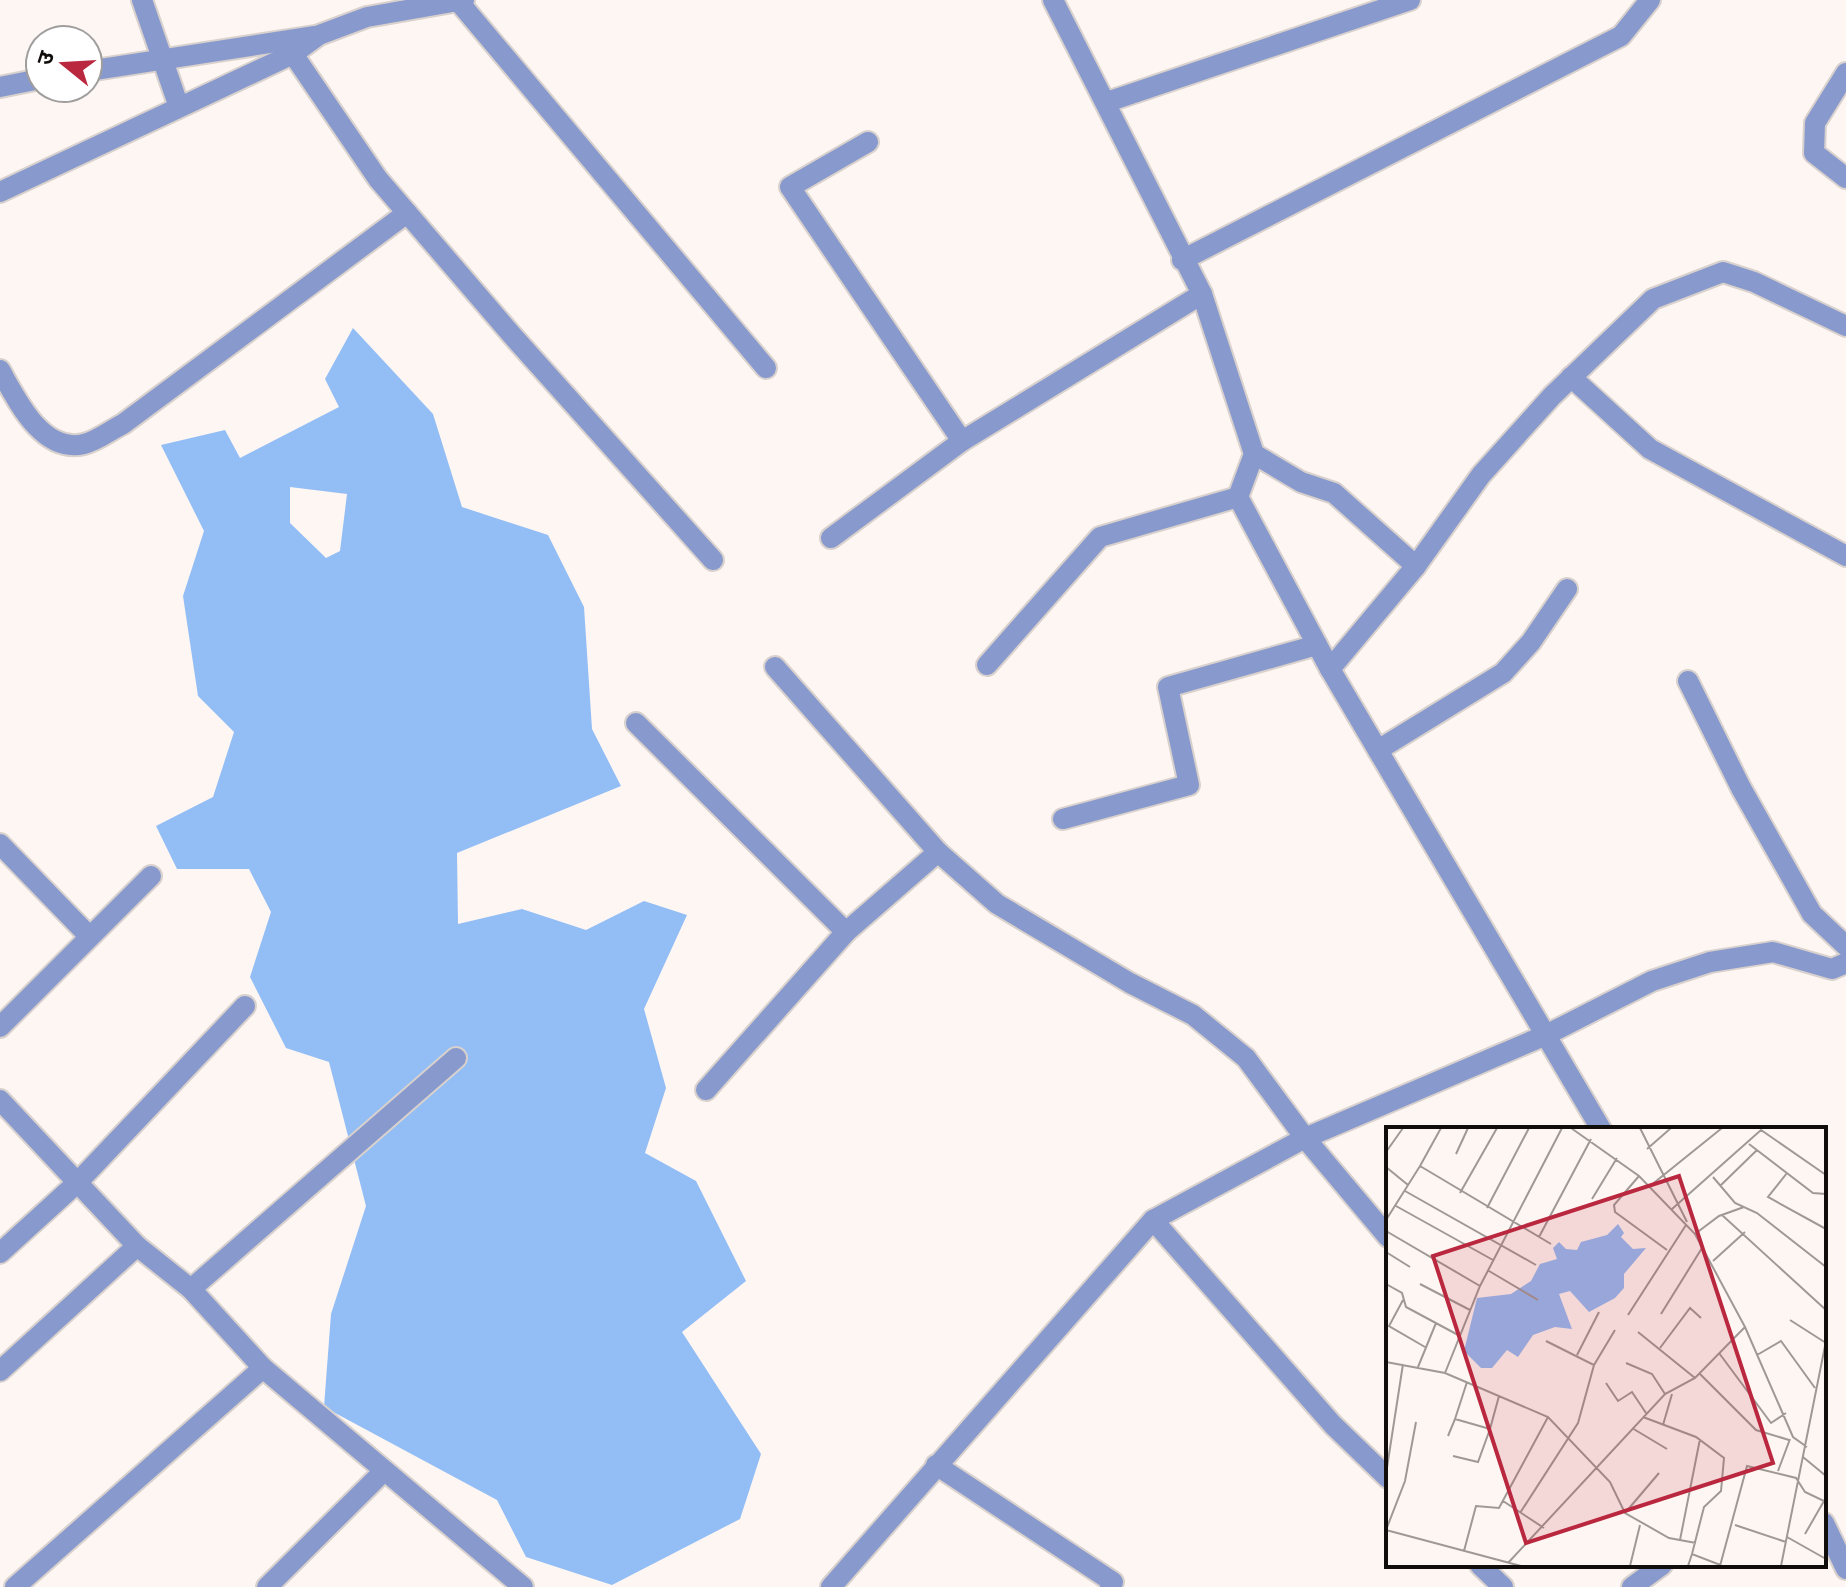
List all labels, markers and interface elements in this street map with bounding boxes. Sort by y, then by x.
north arrow [24,24,104,104]
text: उ [30,46,63,69]
inset map [1386,1127,1826,1567]

